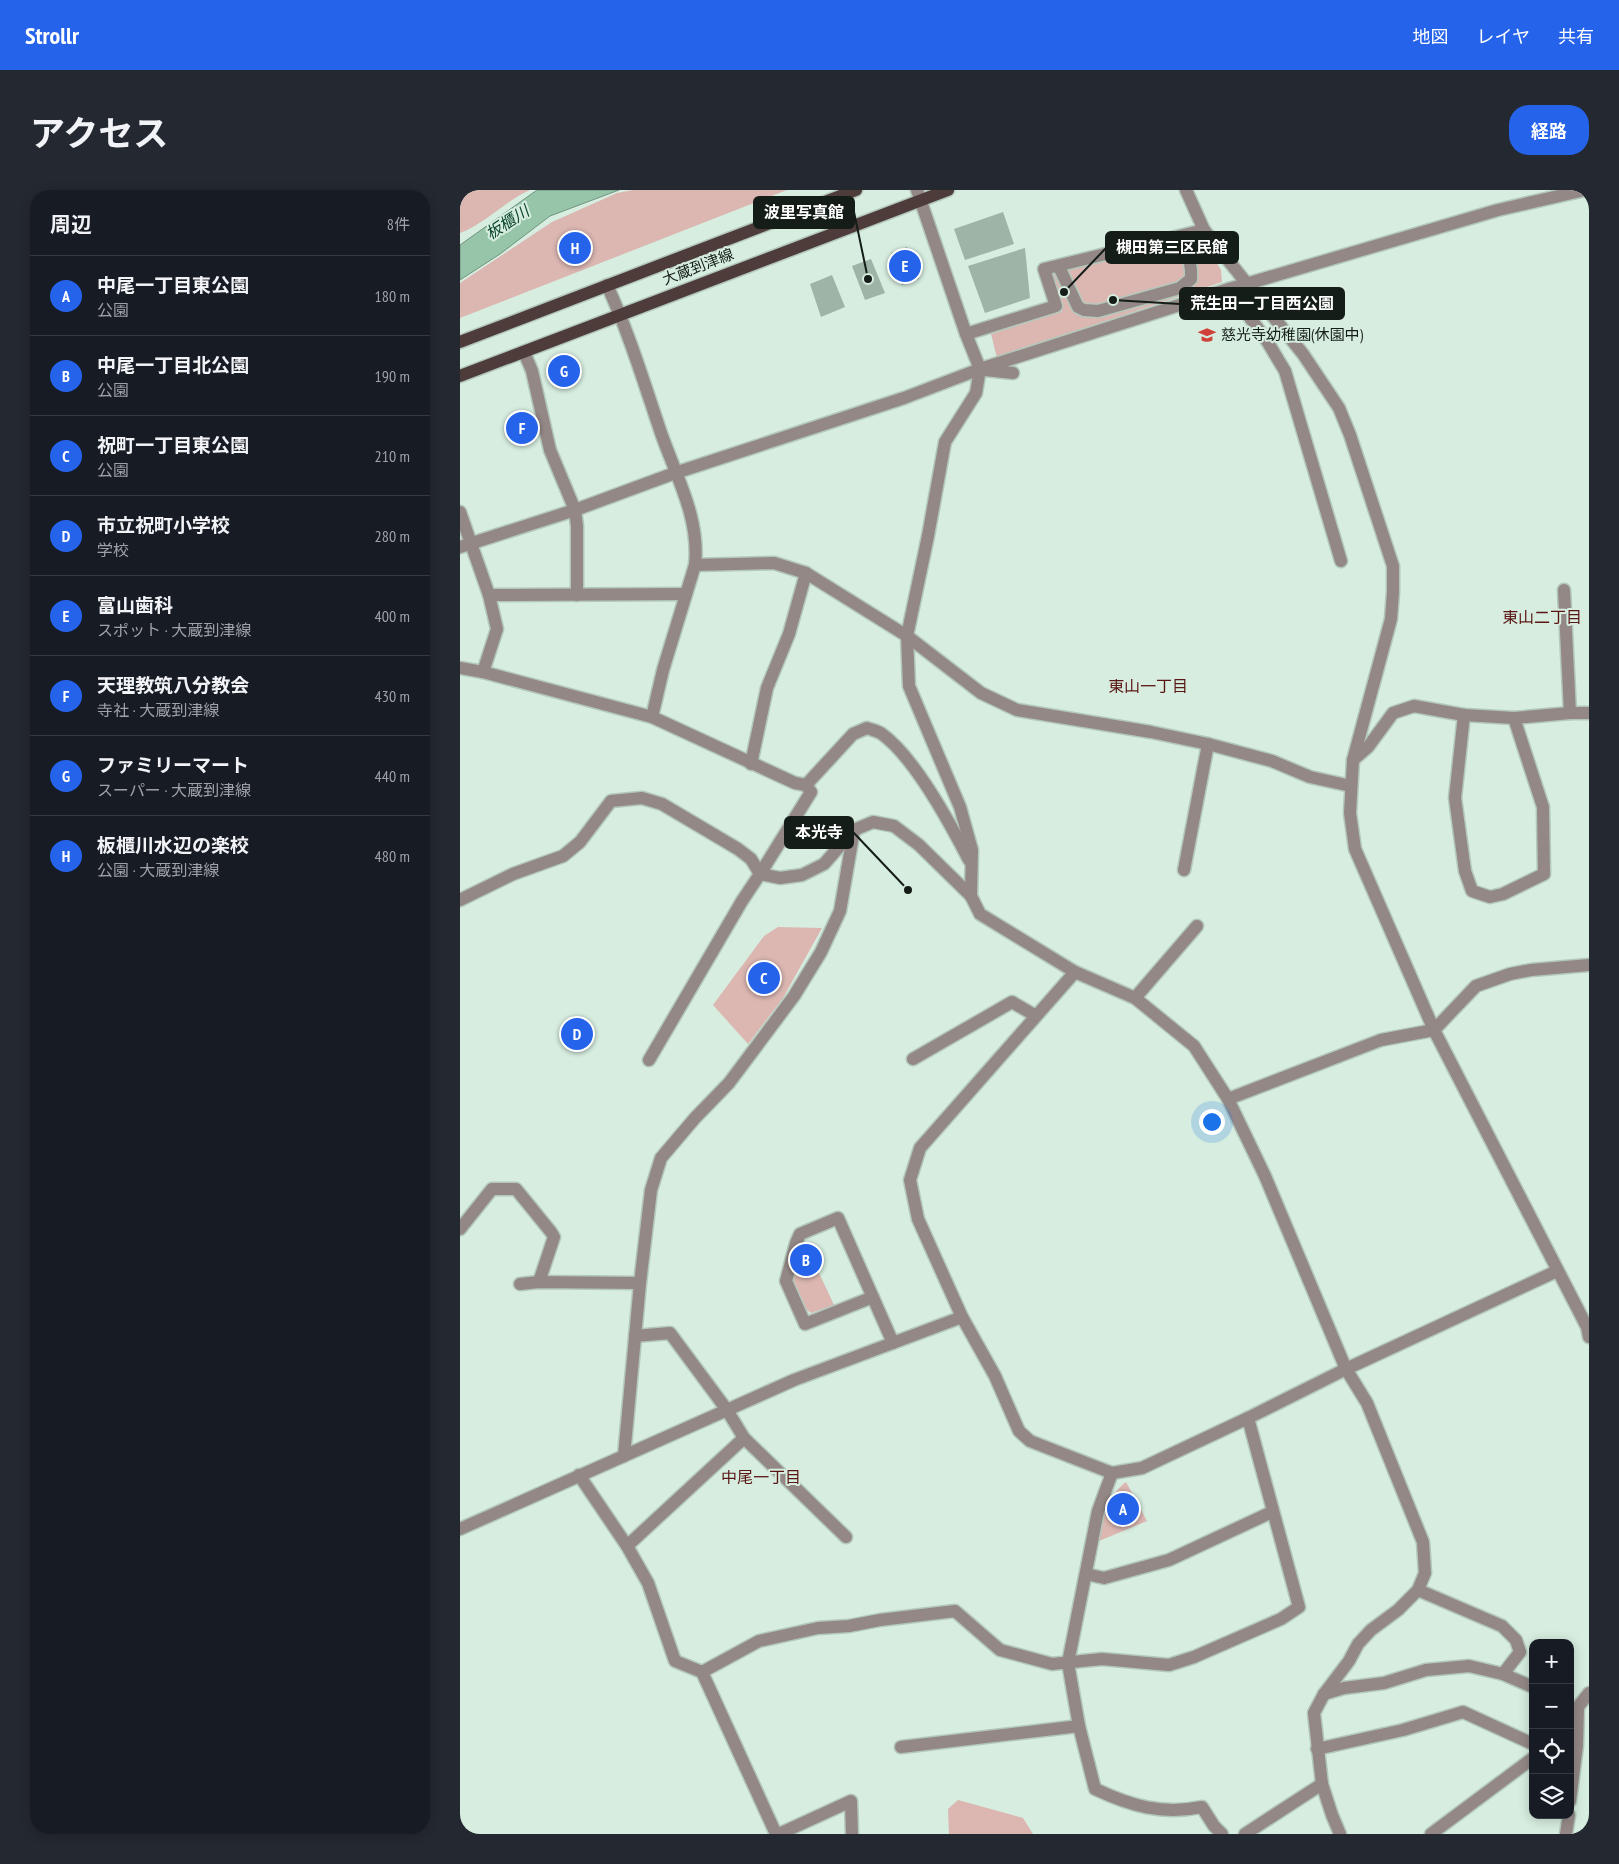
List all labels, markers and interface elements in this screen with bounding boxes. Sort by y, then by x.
text: Strollr [25,20,79,51]
text: 地図 [1413,25,1449,48]
text: レイヤ [1477,25,1530,48]
text: 共有 [1558,25,1594,48]
button: 経路 [1509,105,1589,155]
text: アクセス [30,110,168,156]
callout: 波里写真館 [754,197,854,228]
water label: 板櫃川 [481,199,534,243]
text: 波里写真館 [764,202,844,222]
text: 周辺 [50,211,92,238]
text: 8件 [387,214,410,234]
pin: H [559,229,591,267]
callout: 槻田第三区民館 [1106,232,1238,263]
text: 槻田第三区民館 [1116,237,1228,257]
street label: 大蔵到津線 [659,244,736,289]
pin: E [889,247,921,285]
text: 中尾一丁目東公園 [97,273,249,297]
text: A [62,286,70,306]
text: 180 m [375,286,410,306]
callout: 荒生田一丁目西公園 [1180,288,1344,319]
text: 荒生田一丁目西公園 [1190,293,1334,313]
text: 公園 [97,300,129,320]
school or university icon: 慈光寺幼稚園(休園中) [1197,325,1217,345]
place label: 慈光寺幼稚園(休園中) [1221,325,1363,344]
pin: G [548,352,580,390]
text: 中尾一丁目北公園 [97,353,249,377]
text: B [62,366,70,386]
text: 190 m [375,366,410,386]
text: 公園 [97,380,129,400]
pin: F [506,409,538,447]
text: 祝町一丁目東公園 [97,433,249,457]
text: C [62,446,70,466]
text: 210 m [375,446,410,466]
text: 公園 [97,460,129,480]
text: 市立祝町小学校 [97,513,230,537]
text: D [62,526,70,546]
text: 280 m [375,526,410,546]
text: 学校 [97,540,129,560]
text: 富山歯科 [97,593,173,617]
text: E [63,606,69,626]
text: 400 m [375,606,410,626]
district label: 東山二丁目 [1502,607,1582,627]
text: スポット · 大蔵到津線 [97,620,251,640]
text: 天理教筑八分教会 [97,673,249,697]
district label: 東山一丁目 [1108,676,1188,696]
text: F [63,686,69,706]
text: 430 m [375,686,410,706]
text: 寺社 · 大蔵到津線 [97,700,219,720]
text: ファミリーマート [97,753,249,777]
text: G [62,766,70,786]
text: 440 m [375,766,410,786]
text: スーパー · 大蔵到津線 [97,780,251,800]
callout: 本光寺 [785,817,853,848]
text: 本光寺 [795,822,843,842]
text: 板櫃川水辺の楽校 [97,833,249,857]
text: H [62,846,70,866]
text: 480 m [375,846,410,866]
text: 公園 · 大蔵到津線 [97,860,219,880]
pin: C [748,959,780,997]
pin: D [561,1015,593,1053]
your location [1199,1109,1225,1135]
pin: B [790,1241,822,1279]
district label: 中尾一丁目 [721,1467,801,1487]
pin: A [1107,1490,1139,1528]
map controls [1529,1639,1574,1819]
button: + [1529,1639,1574,1684]
button: − [1529,1684,1574,1729]
button: locate [1529,1729,1574,1774]
button: layers [1529,1774,1574,1819]

